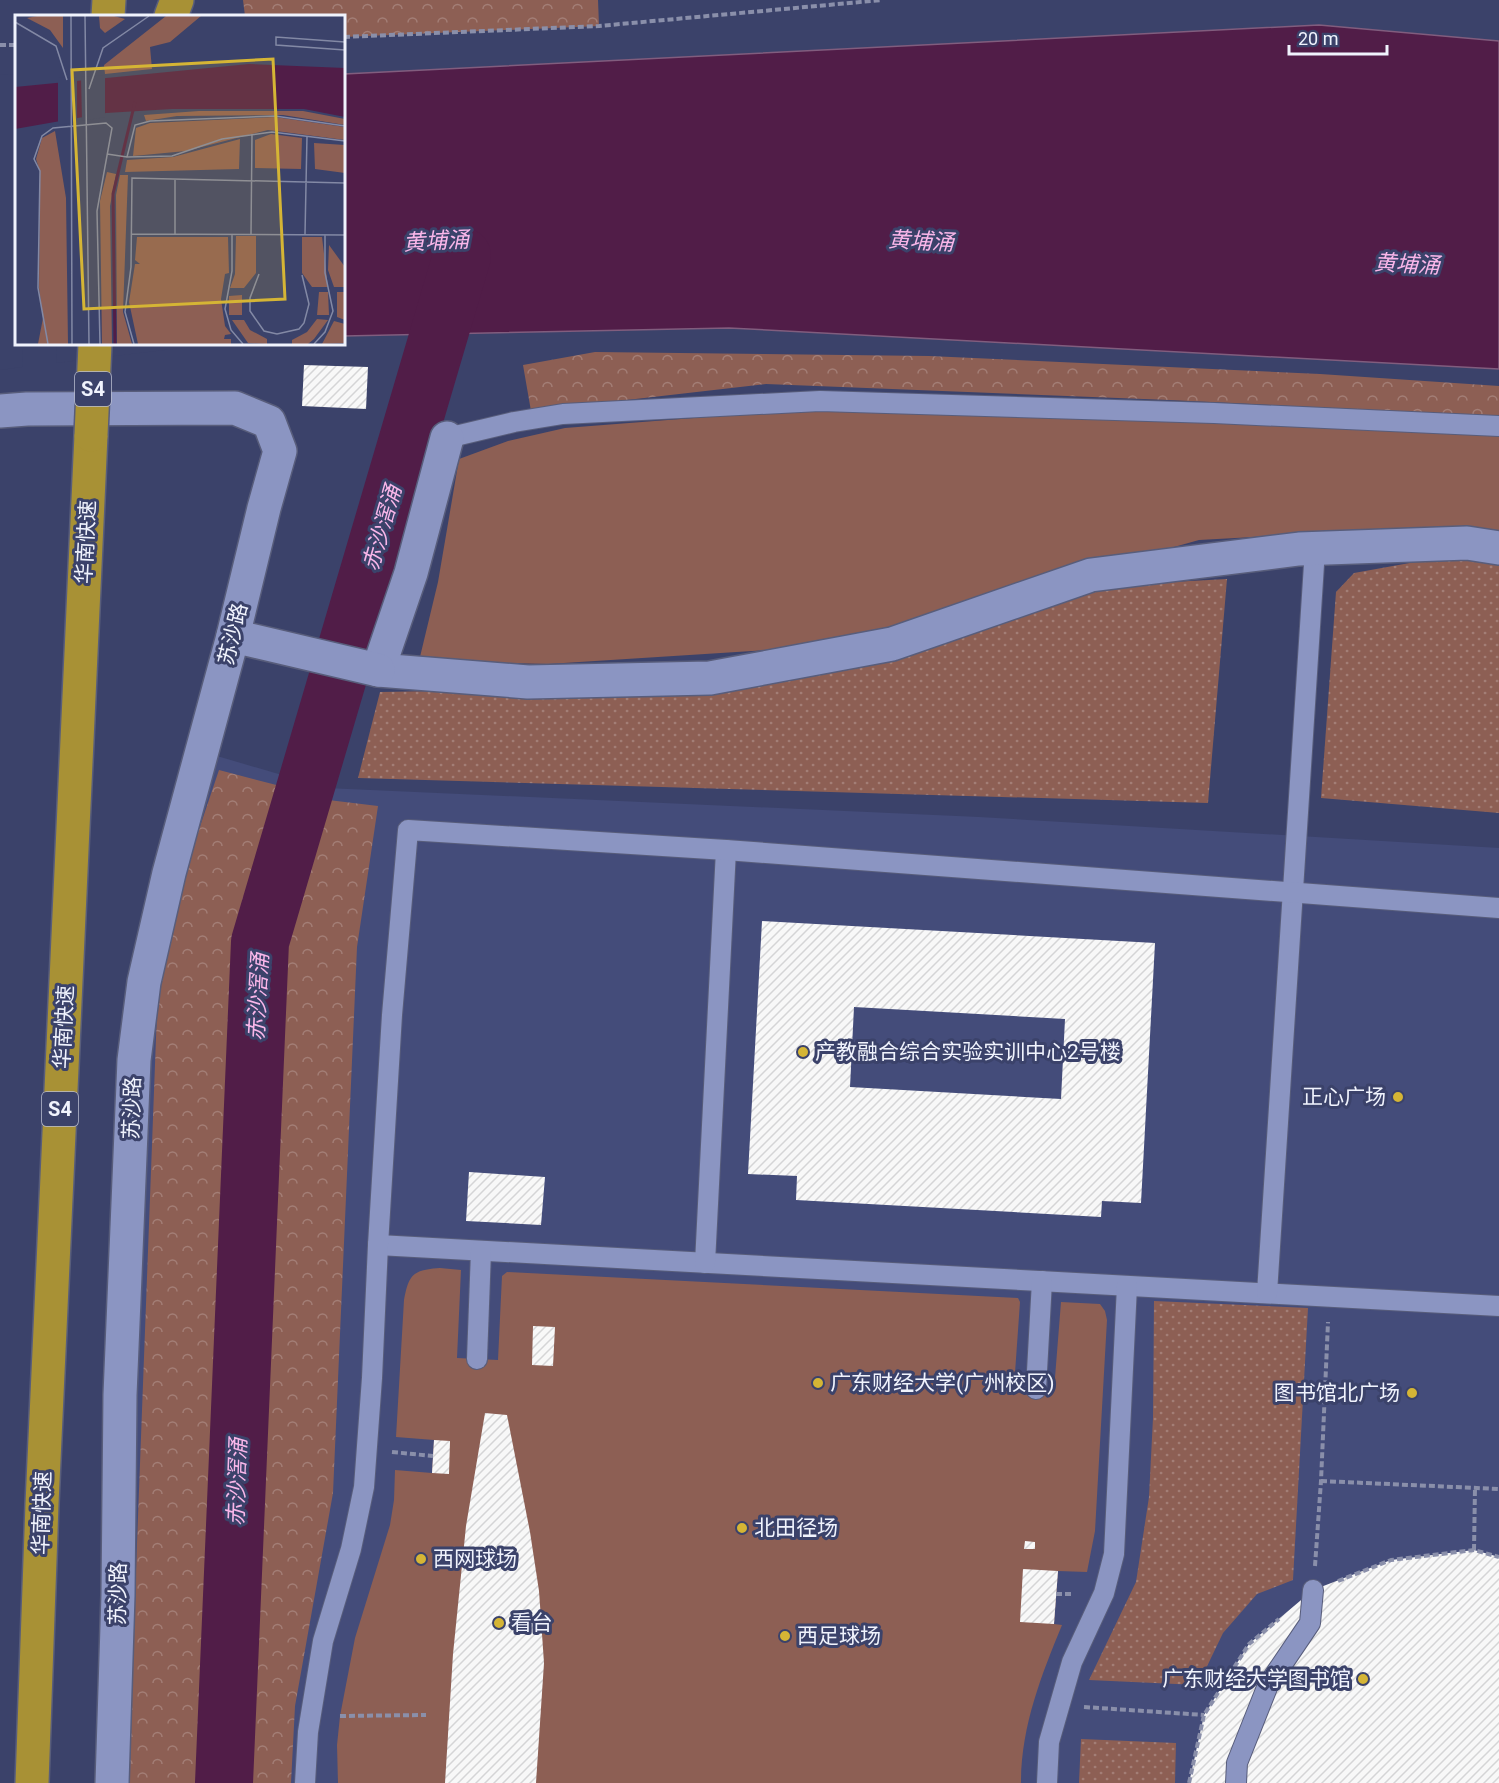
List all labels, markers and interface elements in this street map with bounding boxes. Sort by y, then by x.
inset map [15,15,345,345]
scale bar [1289,18,1386,56]
text: 20 m [1298,28,1338,49]
water label: 黄埔涌 [402,227,473,255]
water label: 黄埔涌 [887,227,958,255]
water label: 黄埔涌 [1373,250,1444,278]
road number: S4 [75,372,111,406]
water label: 赤沙滘涌 [358,479,407,574]
street label: 华南快速 [72,499,100,585]
street label: 苏沙路 [214,601,252,667]
water label: 赤沙滘涌 [243,949,273,1042]
street label: 华南快速 [50,984,78,1070]
place label: 产教融合综合实验实训中心2号楼 [815,1040,1121,1064]
marker: 产教融合综合实验实训中心2号楼 [796,1045,810,1059]
street label: 苏沙路 [119,1076,145,1140]
place label: 正心广场 [1302,1085,1386,1109]
marker: 正心广场 [1391,1090,1405,1104]
road number: S4 [42,1092,78,1126]
place label: 广东财经大学(广州校区) [830,1371,1055,1395]
marker: 广东财经大学(广州校区) [811,1376,825,1390]
place label: 图书馆北广场 [1274,1381,1400,1405]
marker: 图书馆北广场 [1405,1386,1419,1400]
water label: 赤沙滘涌 [223,1435,251,1526]
street label: 华南快速 [29,1471,55,1555]
place label: 北田径场 [754,1516,838,1540]
marker: 北田径场 [735,1521,749,1535]
place label: 西网球场 [433,1547,517,1571]
marker: 西网球场 [414,1552,428,1566]
street label: 苏沙路 [105,1562,131,1626]
place label: 看台 [511,1611,553,1635]
marker: 看台 [492,1616,506,1630]
place label: 西足球场 [797,1624,881,1648]
marker: 西足球场 [778,1629,792,1643]
place label: 广东财经大学图书馆 [1162,1667,1351,1691]
marker: 广东财经大学图书馆 [1356,1672,1370,1686]

